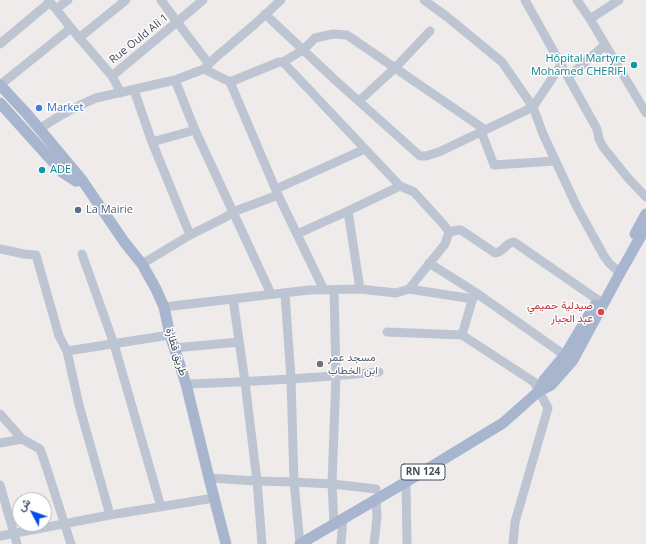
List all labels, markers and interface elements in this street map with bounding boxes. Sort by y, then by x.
street label: Rue Ould Ali 1 [107,11,171,67]
place label: Hôpital Martyre Mohamed CHERIFI [531,52,626,78]
marker: Hôpital Martyre Mohamed CHERIFI [629,60,639,70]
place label: Market [47,101,83,115]
marker: Market [34,103,44,113]
place label: ADE [50,163,71,177]
marker: ADE [37,165,47,175]
place label: La Mairie [86,203,133,217]
marker: La Mairie [73,205,83,215]
place label: صيدلية حميمي عبد الجبار [527,299,593,325]
marker: صيدلية حميمي عبد الجبار [596,307,606,317]
street label: طريق قطارة [162,326,190,378]
place label: مسجد عمر ابن الخطاب [328,351,378,377]
marker: مسجد عمر ابن الخطاب [315,359,325,369]
road number: RN 124 [401,464,445,480]
north arrow [12,492,52,532]
text: ش [13,495,33,514]

